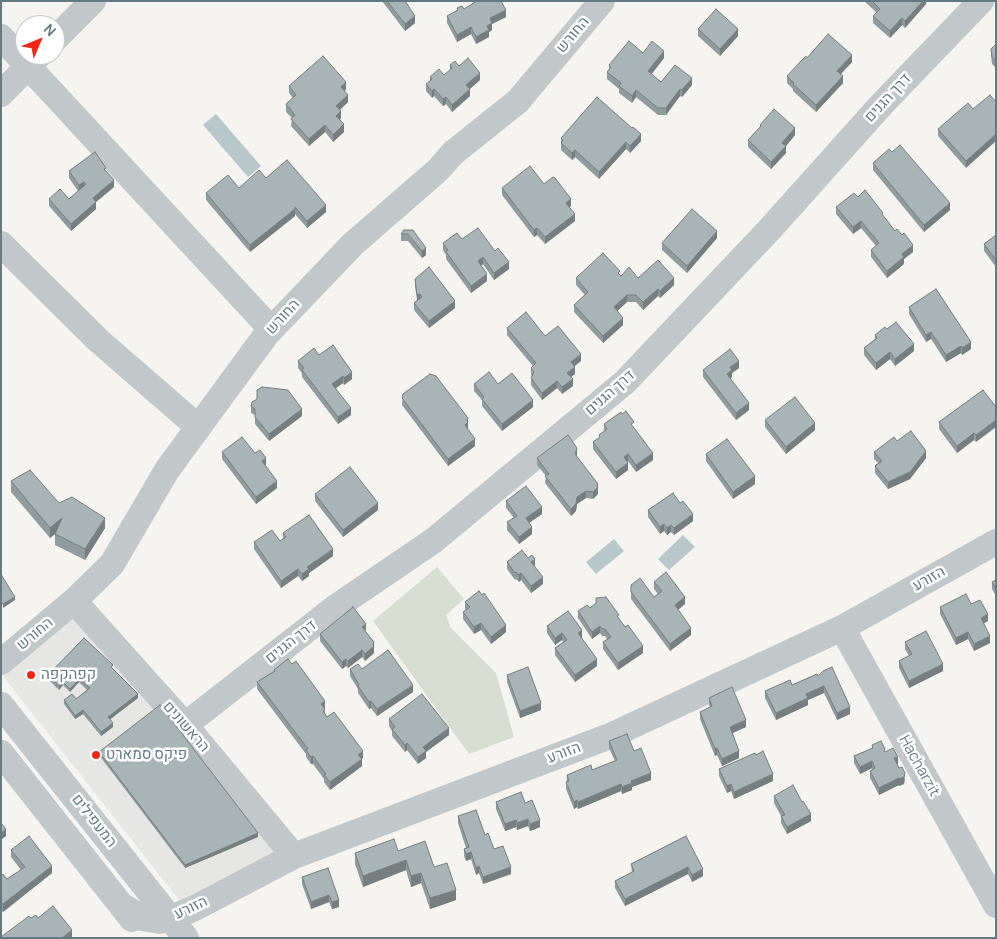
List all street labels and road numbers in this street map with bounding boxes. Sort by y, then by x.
street label: החורש [553,13,593,57]
street label: דרך הגנים [861,70,915,126]
street label: החורש [262,296,304,338]
street label: דרך הגנים [582,367,638,419]
street label: הזורע [910,563,948,595]
street label: החורש [13,614,57,654]
street label: דרך הגנים [262,617,320,667]
street label: הראשונים [159,698,213,756]
street label: Hacharzit [895,732,943,800]
street label: הזורע [545,738,583,768]
street label: המעפילים [68,791,120,851]
street label: הזורע [172,893,210,923]

